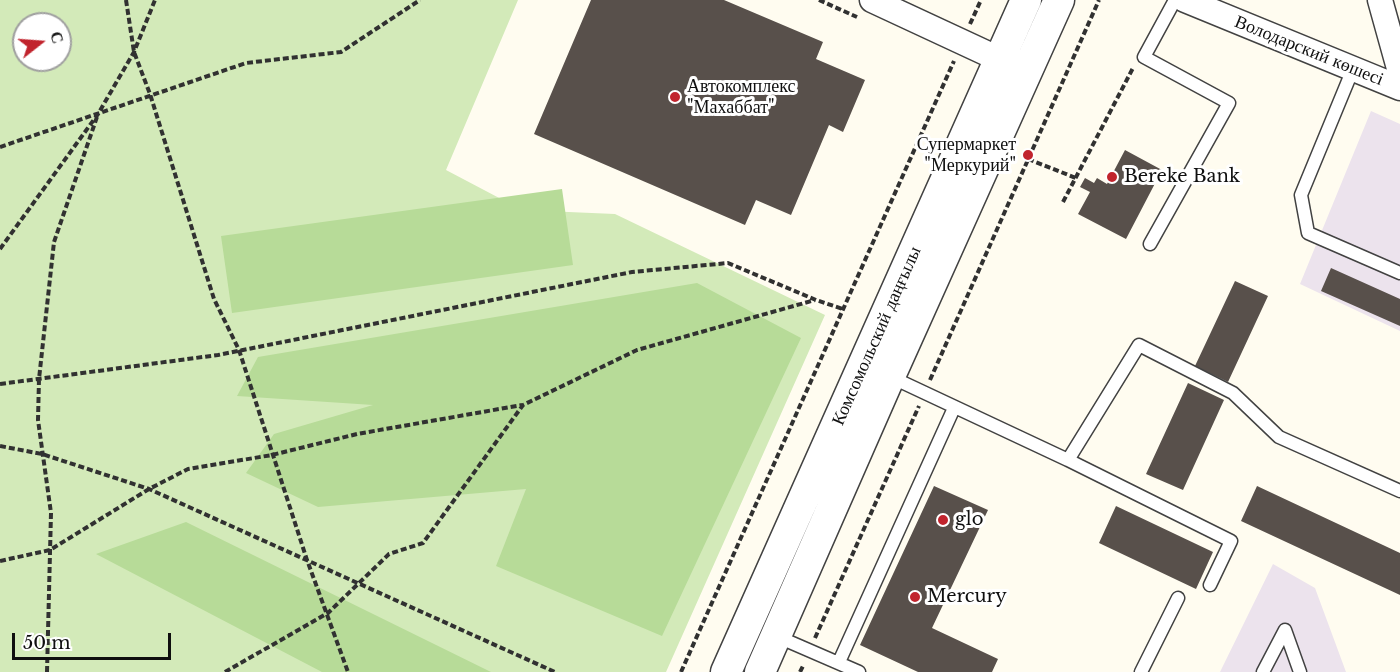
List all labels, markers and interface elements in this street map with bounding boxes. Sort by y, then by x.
street label: Володарский көшесі [1231,11,1387,91]
north arrow [12,12,72,72]
text: С [46,29,69,46]
place label: Автокомплекс "Махаббат" [687,76,795,118]
marker: Автокомплекс "Махаббат" [668,90,682,104]
place label: Супермаркет "Меркурий" [917,134,1016,176]
marker: Супермаркет "Меркурий" [1021,148,1035,162]
place label: Bereke Bank [1124,166,1240,188]
marker: Bereke Bank [1105,170,1119,184]
street label: Комсомольский даңғылы [828,243,926,429]
place label: glo [955,509,983,531]
marker: glo [936,513,950,527]
place label: Mercury [927,586,1007,608]
marker: Mercury [908,590,922,604]
scale bar [15,621,174,659]
text: 50 m [23,632,71,654]

